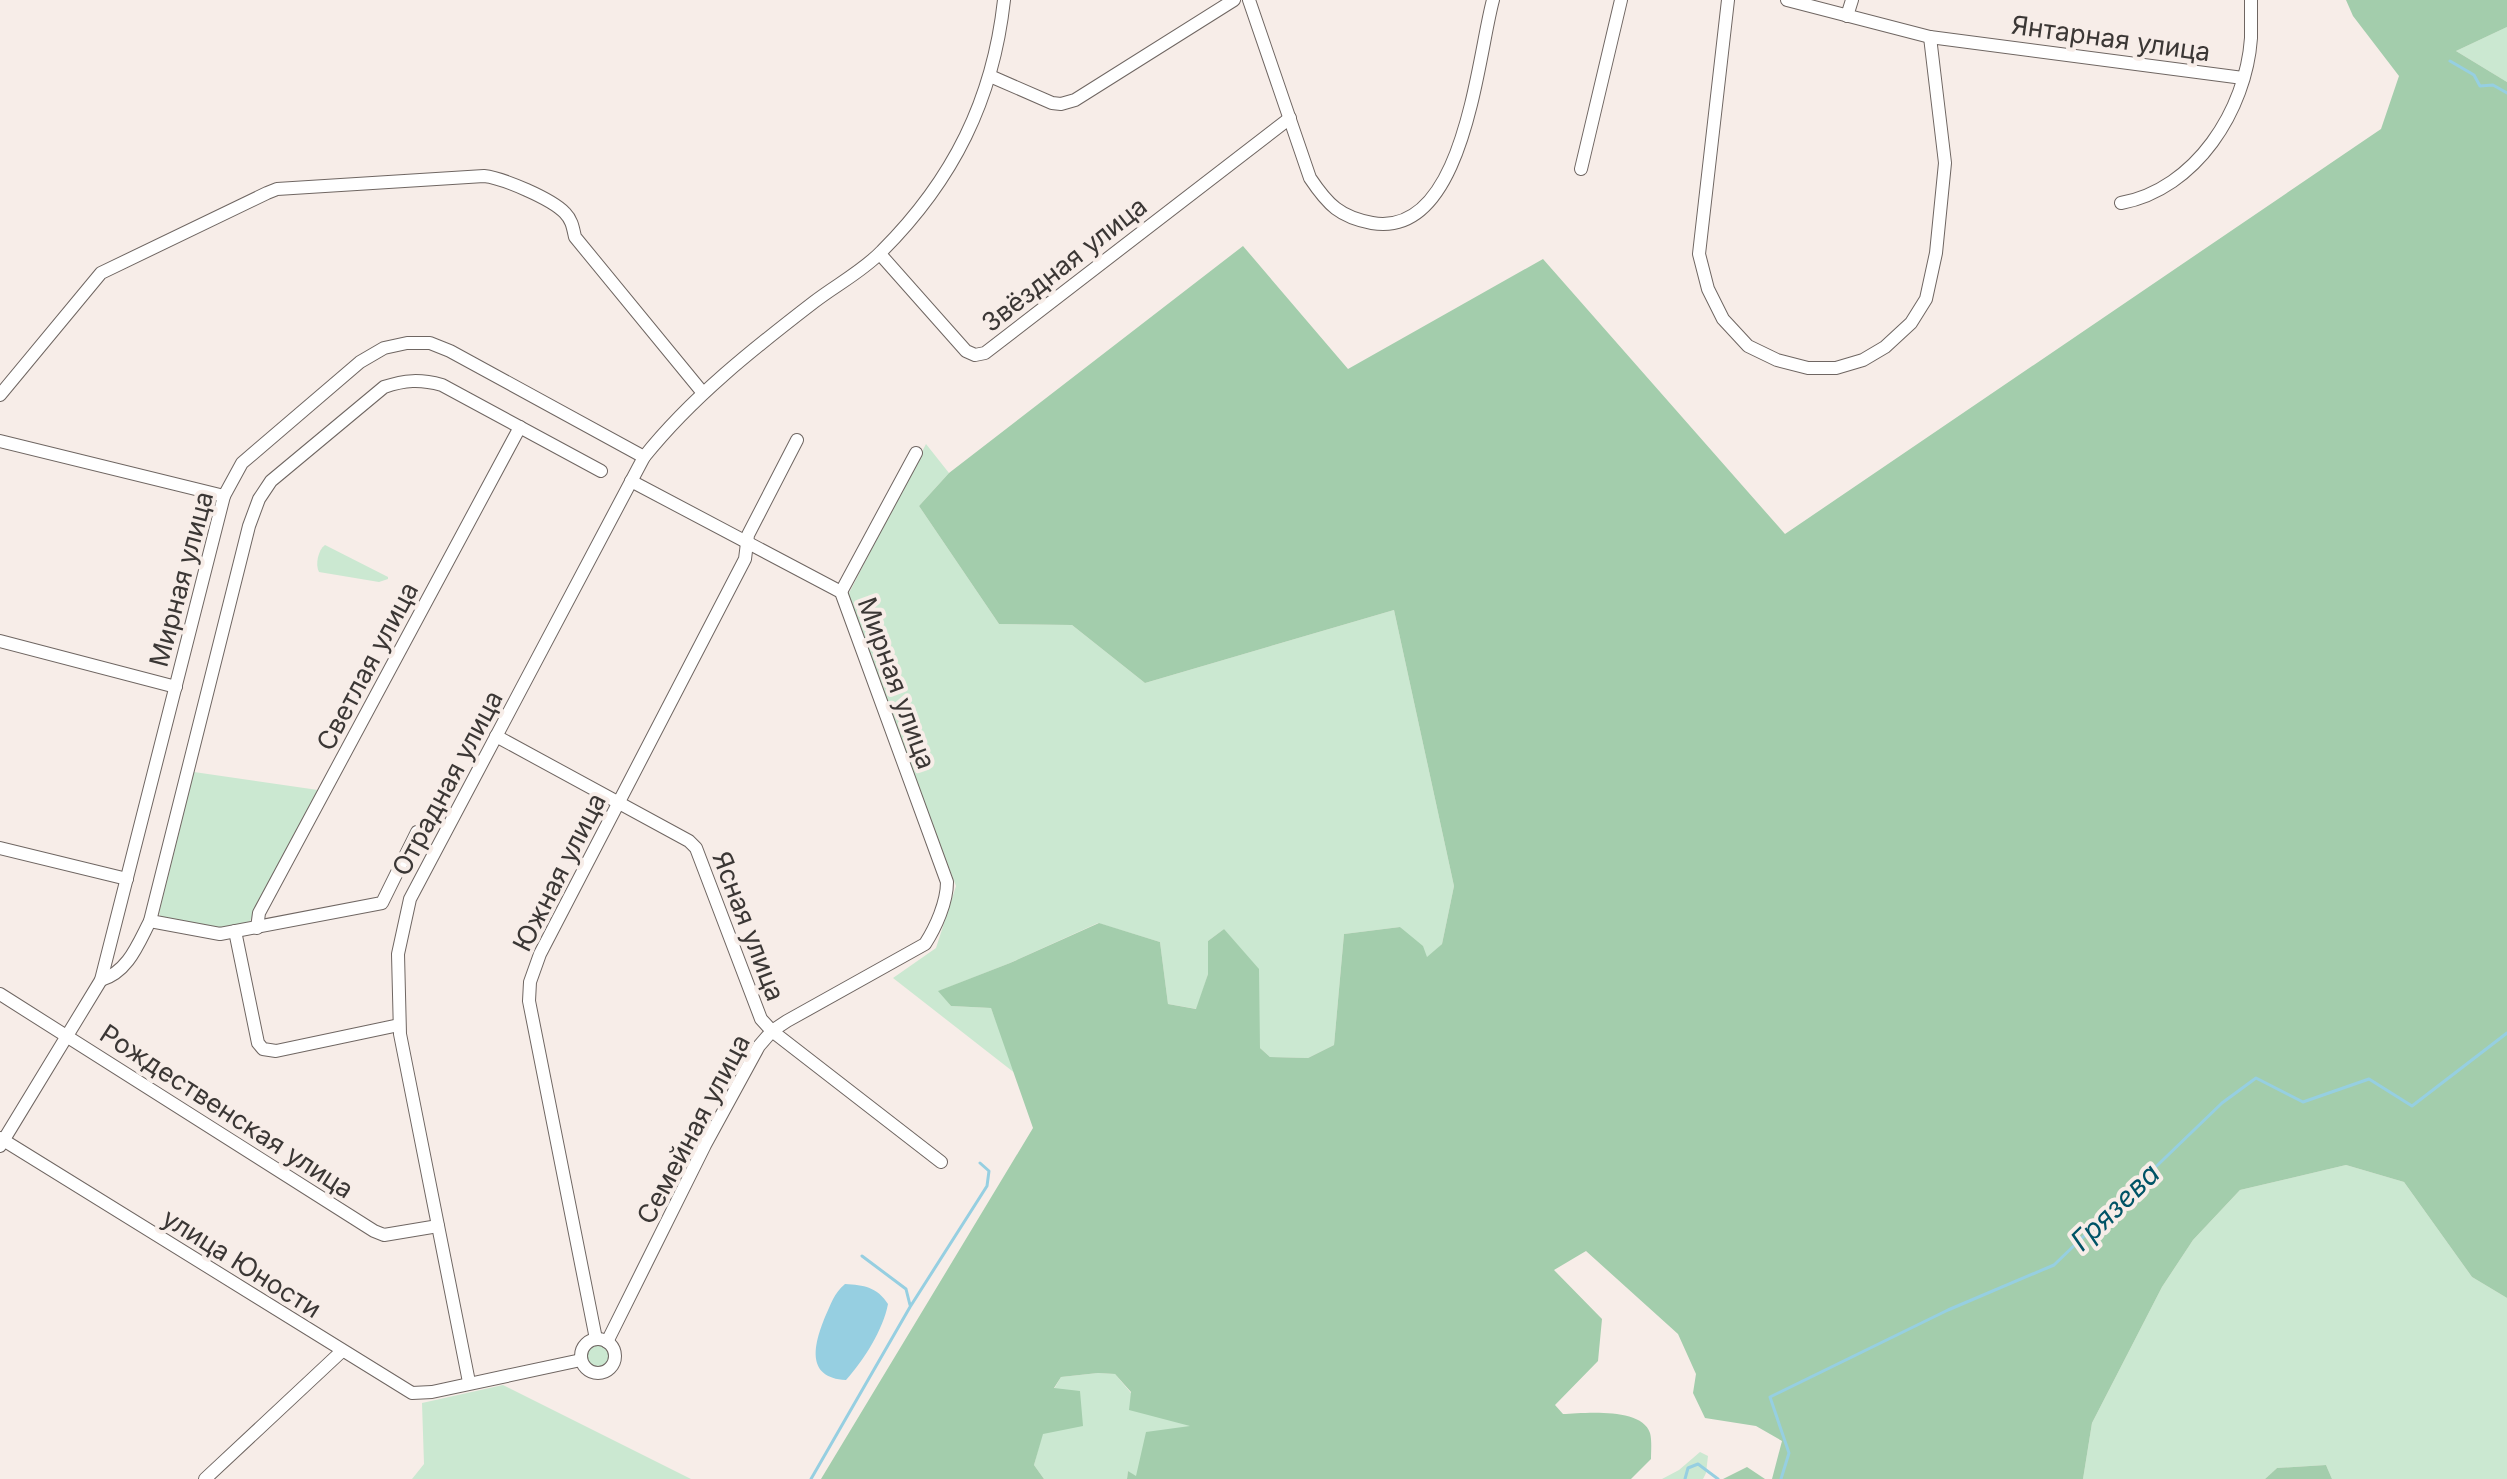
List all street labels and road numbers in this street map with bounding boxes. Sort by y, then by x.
street label: Янтарная улица [2010,9,2212,67]
street label: Звёздная улица [975,190,1153,338]
street label: Мирная улица [143,488,219,670]
street label: Светлая улица [310,577,424,755]
street label: Мирная улица [852,593,942,773]
street label: Отрадная улица [385,685,509,881]
street label: Южная улица [506,788,612,956]
street label: Ясная улица [706,847,792,1005]
street label: Рождественская улица [95,1017,359,1205]
street label: Семейная улица [630,1029,756,1229]
street label: улица Юности [157,1202,327,1324]

